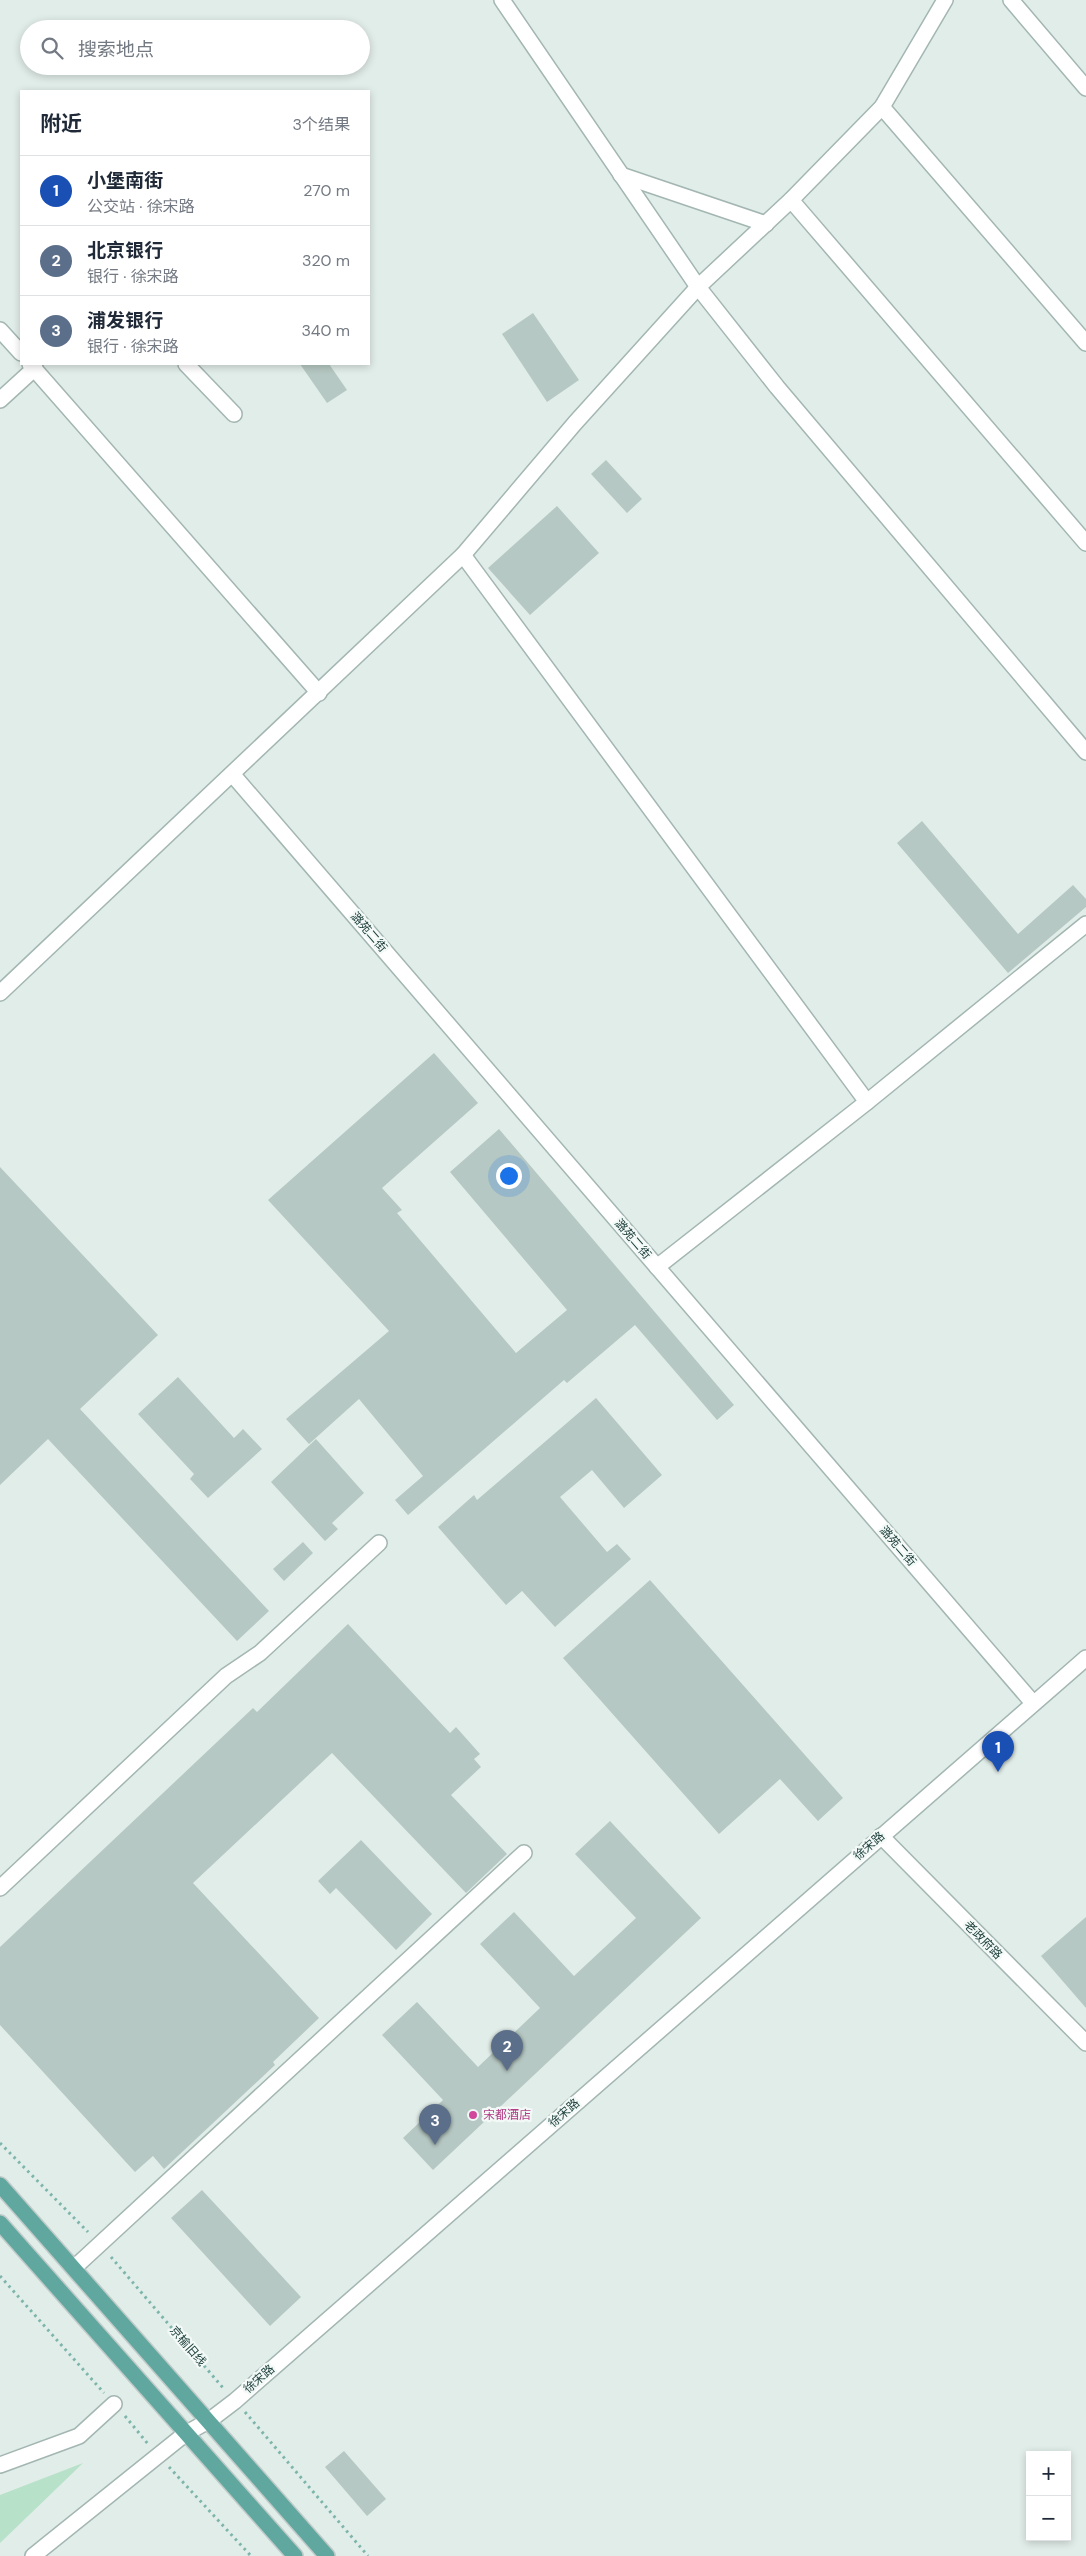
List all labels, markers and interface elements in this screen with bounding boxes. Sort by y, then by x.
search box [20,20,370,75]
icon: search [38,34,66,62]
text: 搜索地点 [78,37,154,62]
text: 附近 [40,110,82,138]
text: 3个结果 [293,114,350,135]
text: 小堡南街 [87,168,163,193]
text: 1 [53,180,59,201]
text: 270 m [303,180,350,201]
text: 公交站 · 徐宋路 [87,196,195,217]
text: 北京银行 [87,238,163,263]
text: 2 [51,250,61,271]
text: 320 m [302,250,350,271]
text: 银行 · 徐宋路 [87,266,179,287]
text: 浦发银行 [87,308,163,333]
text: 3 [51,320,61,341]
text: 340 m [301,320,350,341]
text: 银行 · 徐宋路 [87,336,179,357]
street label: 潞苑二街 [347,909,391,955]
your location [496,1163,522,1189]
street label: 潞苑二街 [611,1216,655,1262]
street label: 潞苑二街 [876,1523,920,1569]
pin: 1 [982,1731,1014,1772]
street label: 徐宋路 [850,1828,888,1864]
street label: 老政府路 [960,1917,1006,1963]
pin: 2 [491,2030,523,2071]
street label: 徐宋路 [545,2095,583,2131]
pin: 3 [419,2104,451,2145]
place label: 宋都酒店 [483,2107,531,2123]
marker: 宋都酒店 [467,2109,479,2121]
street label: 京榆旧线 [166,2323,210,2369]
street label: 徐宋路 [240,2361,278,2397]
map controls [1026,2451,1071,2541]
button: + [1026,2451,1071,2496]
button: − [1026,2496,1071,2541]

